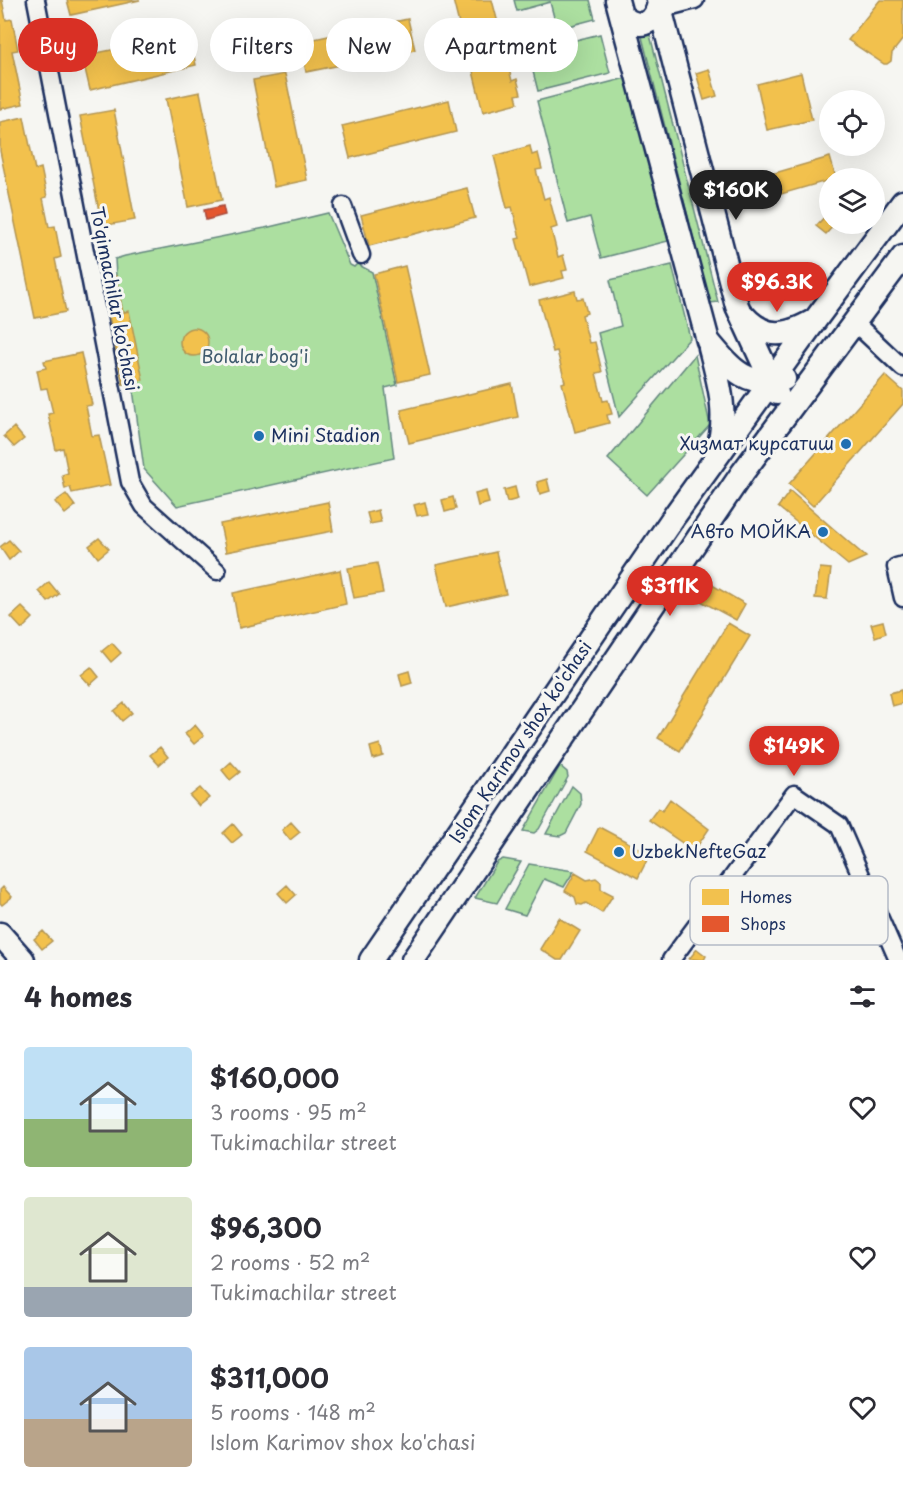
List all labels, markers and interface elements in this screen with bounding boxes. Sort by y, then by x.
chip: Buy [18,18,98,72]
chip: Rent [110,18,198,72]
chip: Filters [210,18,314,72]
chip: New [326,18,412,72]
chip: Apartment [424,18,578,72]
map controls [819,90,885,234]
button: locate [819,90,885,156]
button: layers [819,168,885,234]
pin: $160K [694,170,778,221]
text: $160K [703,174,769,204]
street label: To'qimachilar ko'chasi [84,204,147,393]
pin: $96.3K [728,262,826,313]
text: $96.3K [741,266,813,296]
park label: Bolalar bog'i [201,342,309,369]
place label: Mini Stadion [271,421,380,448]
marker: Mini Stadion [252,429,266,443]
place label: Хизмат курсатиш [680,429,834,456]
marker: Хизмат курсатиш [839,437,853,451]
place label: Авто МОЙКА [691,517,811,544]
marker: Авто МОЙКА [816,525,830,539]
pin: $311K [628,566,712,617]
text: $311K [641,570,699,600]
street label: Islom Karimov shox ko'chasi [442,635,598,848]
pin: $149K [752,726,836,777]
text: $149K [763,730,825,760]
place label: UzbekNefteGaz [631,837,767,864]
marker: UzbekNefteGaz [612,845,626,859]
legend [690,876,888,945]
text: Homes [740,884,792,908]
text: Shops [740,911,786,935]
text: 4 homes [24,977,132,1016]
icon: filters [846,980,879,1013]
text: $160,000 [210,1058,339,1097]
icon: home [72,1071,144,1143]
icon: heart [846,1091,879,1124]
text: 3 rooms · 95 m² [210,1097,367,1127]
text: Tukimachilar street [210,1127,397,1157]
text: $96,300 [210,1208,322,1247]
icon: home [72,1221,144,1293]
icon: heart [846,1241,879,1274]
text: 2 rooms · 52 m² [210,1247,370,1277]
text: Tukimachilar street [210,1277,397,1307]
text: $311,000 [210,1358,329,1397]
icon: home [72,1371,144,1443]
icon: heart [846,1391,879,1424]
text: 5 rooms · 148 m² [210,1397,376,1427]
text: Islom Karimov shox ko'chasi [210,1427,475,1457]

